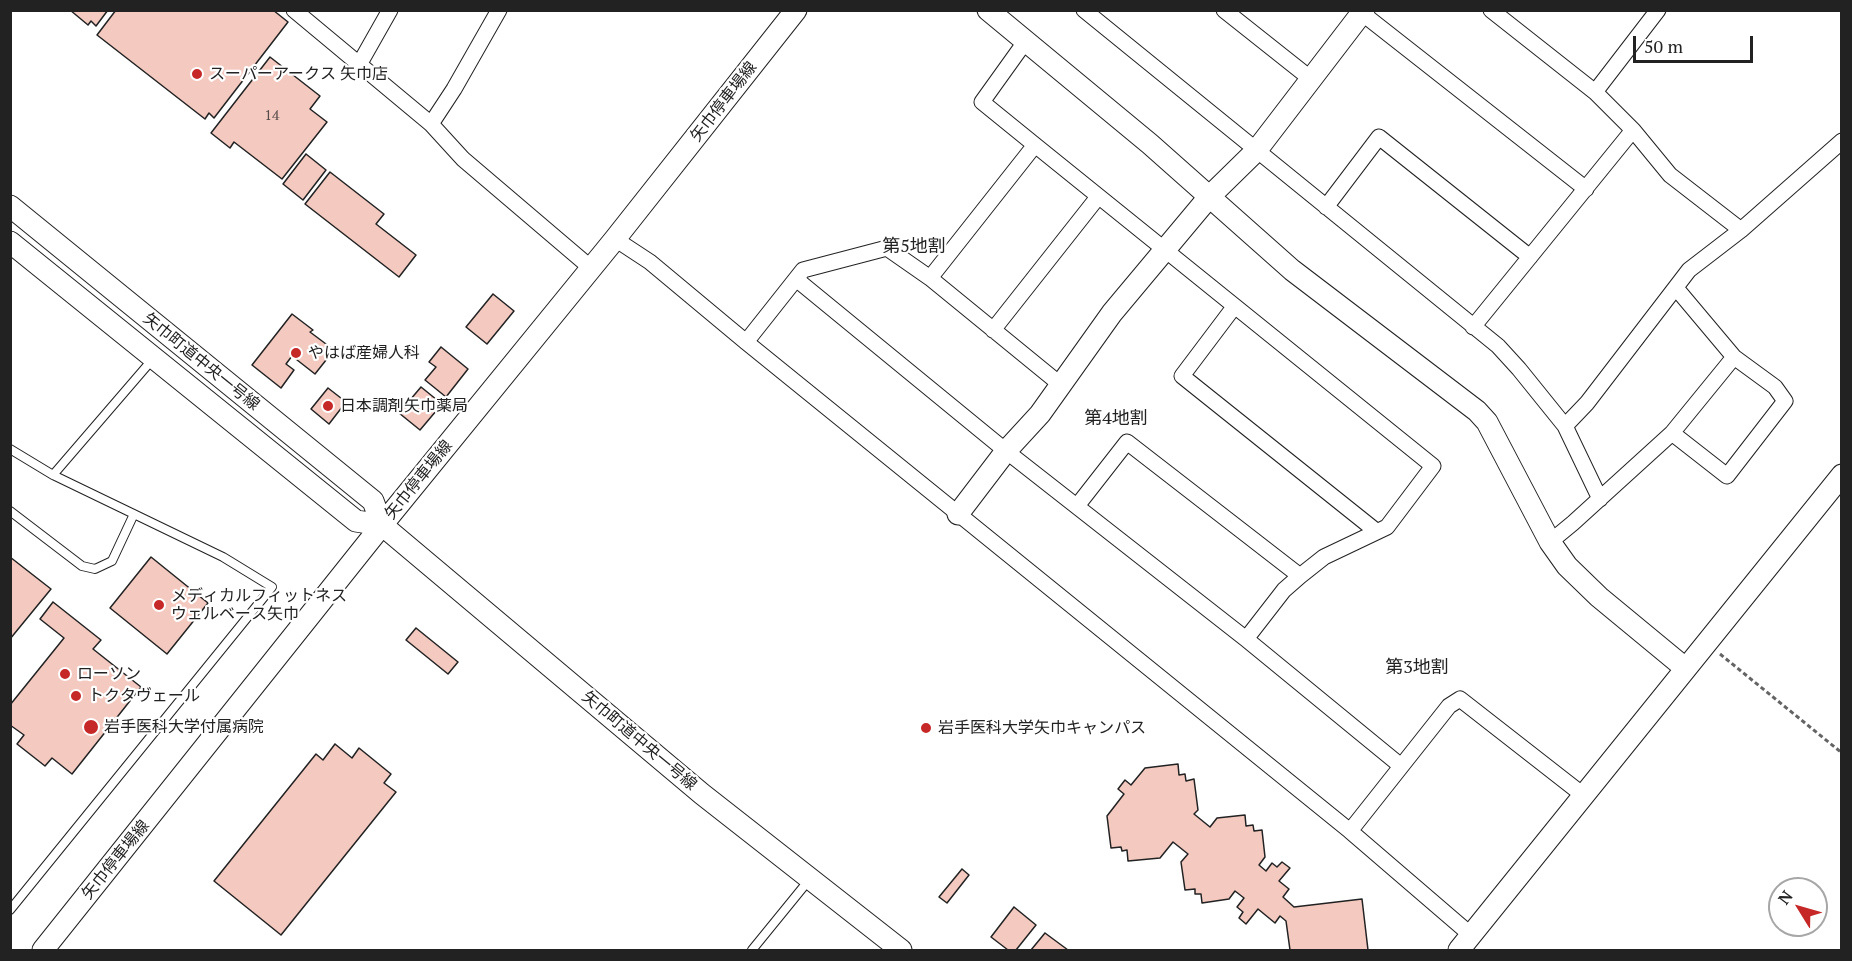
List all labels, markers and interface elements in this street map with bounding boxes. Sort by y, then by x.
scale bar [1636,24,1756,62]
text: 50 m [1644,34,1683,58]
street label: 矢巾停車場線 [687,58,761,146]
place label: スーパーアークス 矢巾店 [209,64,388,84]
marker: スーパーアークス 矢巾店 [190,67,204,81]
house number: 14 [265,108,279,124]
district label: 第5地割 [882,236,946,258]
street label: 矢巾町道中央一号線 [139,309,263,415]
place label: やはば産婦人科 [308,343,420,363]
marker: やはば産婦人科 [289,346,303,360]
place label: 日本調剤矢巾薬局 [340,396,468,416]
marker: 日本調剤矢巾薬局 [321,399,335,413]
district label: 第4地割 [1084,408,1148,430]
street label: 矢巾停車場線 [381,437,457,523]
place label: メディカルフィットネス ウェルベース矢巾 [171,586,347,624]
marker: メディカルフィットネス ウェルベース矢巾 [152,598,166,612]
district label: 第3地割 [1385,657,1449,679]
place label: ローソン [77,664,141,684]
marker: ローソン [58,667,72,681]
place label: トクタヴェール [88,686,200,706]
street label: 矢巾町道中央一号線 [578,687,700,795]
marker: トクタヴェール [69,689,83,703]
place label: 岩手医科大学付属病院 [104,717,264,737]
marker: 岩手医科大学付属病院 [82,718,100,736]
place label: 岩手医科大学矢巾キャンパス [938,718,1146,738]
marker: 岩手医科大学矢巾キャンパス [919,721,933,735]
street label: 矢巾停車場線 [78,817,154,903]
north arrow [1768,877,1828,937]
text: N [1773,886,1798,909]

